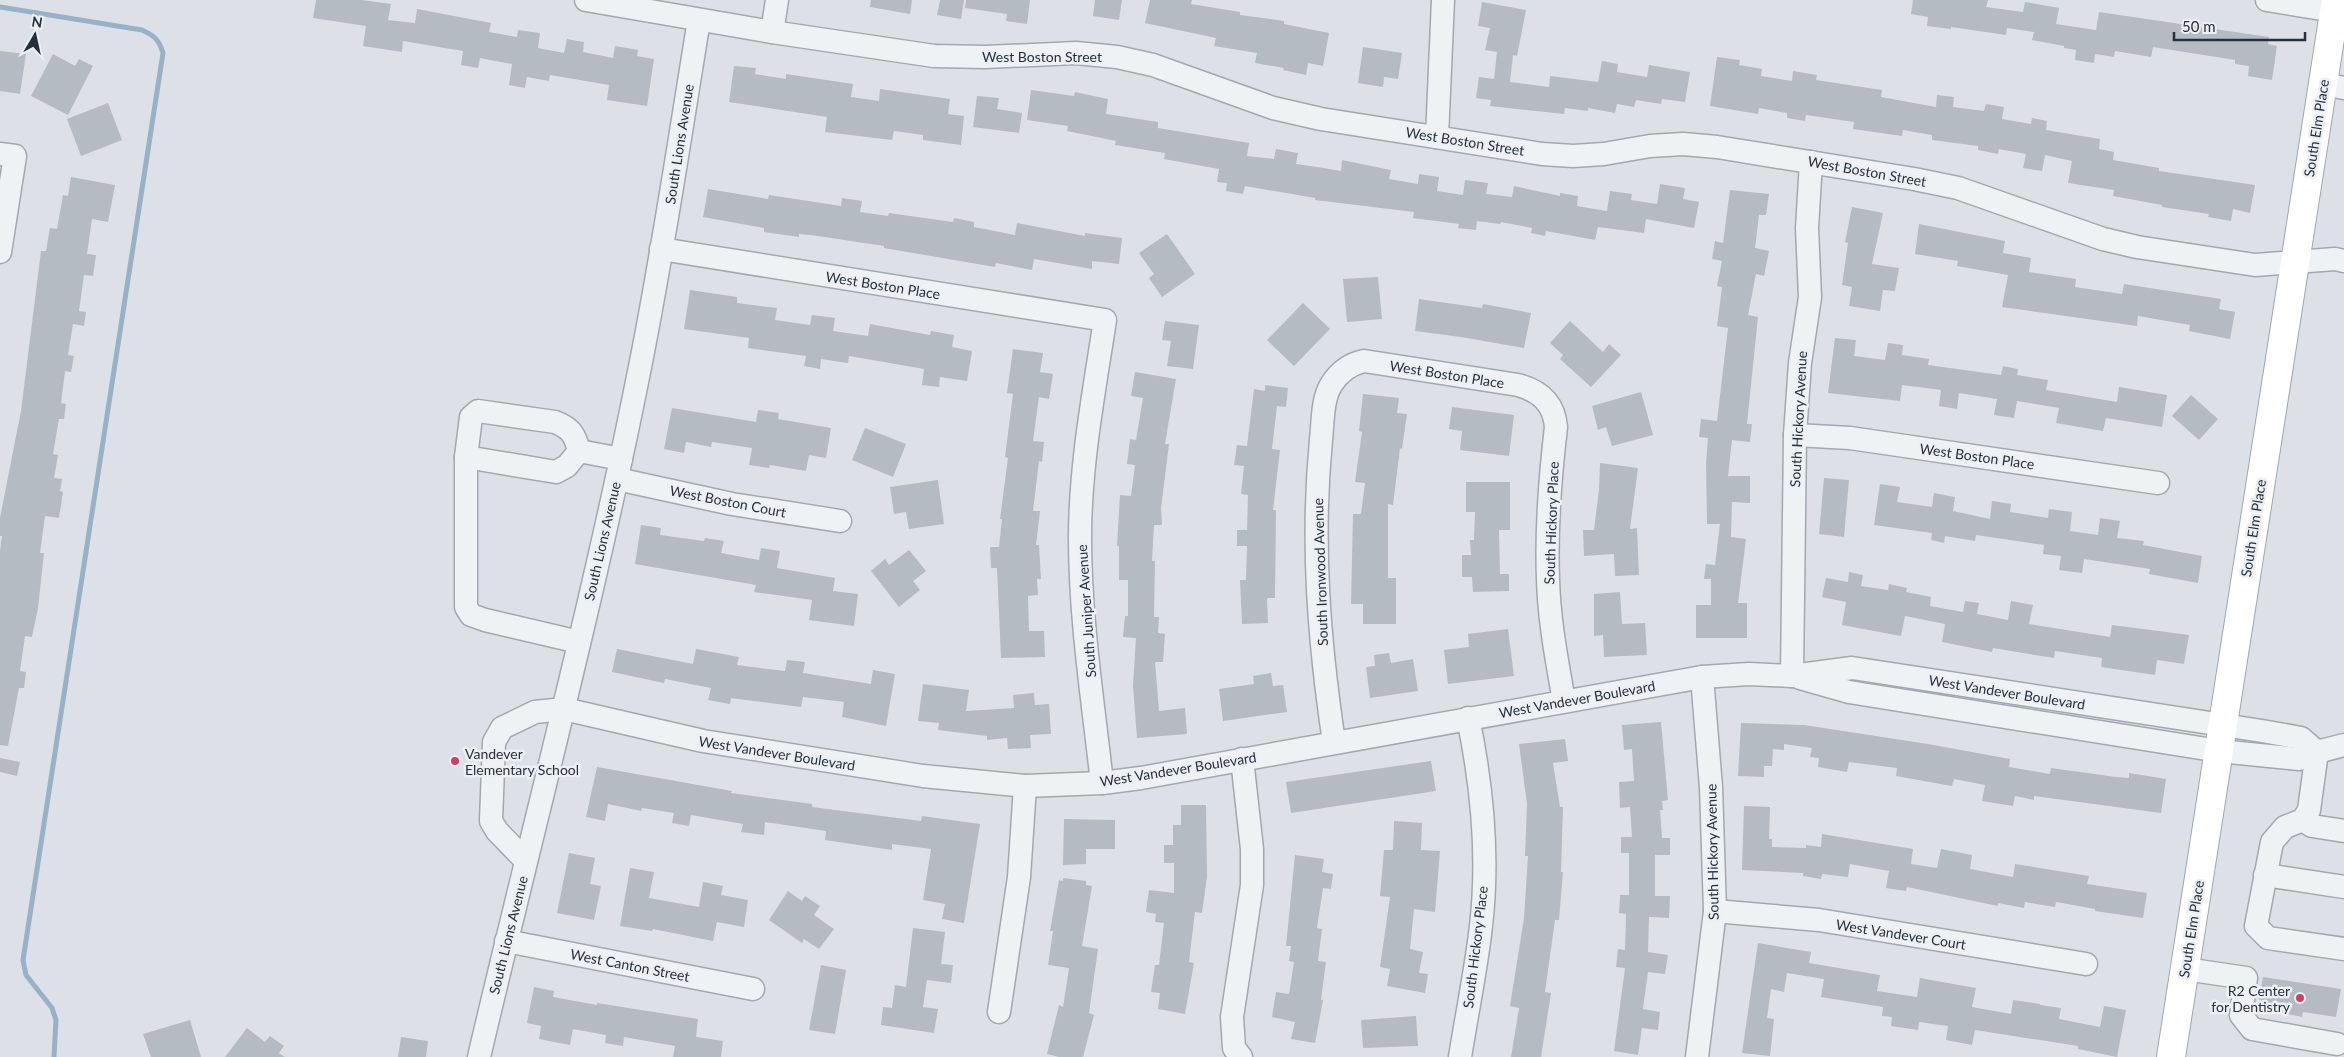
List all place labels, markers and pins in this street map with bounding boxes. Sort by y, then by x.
place label: Vandever Elementary School [465,745,579,778]
marker: Vandever Elementary School [449,755,461,767]
place label: R2 Center for Dentistry [2211,982,2291,1015]
marker: R2 Center for Dentistry [2294,992,2306,1004]

